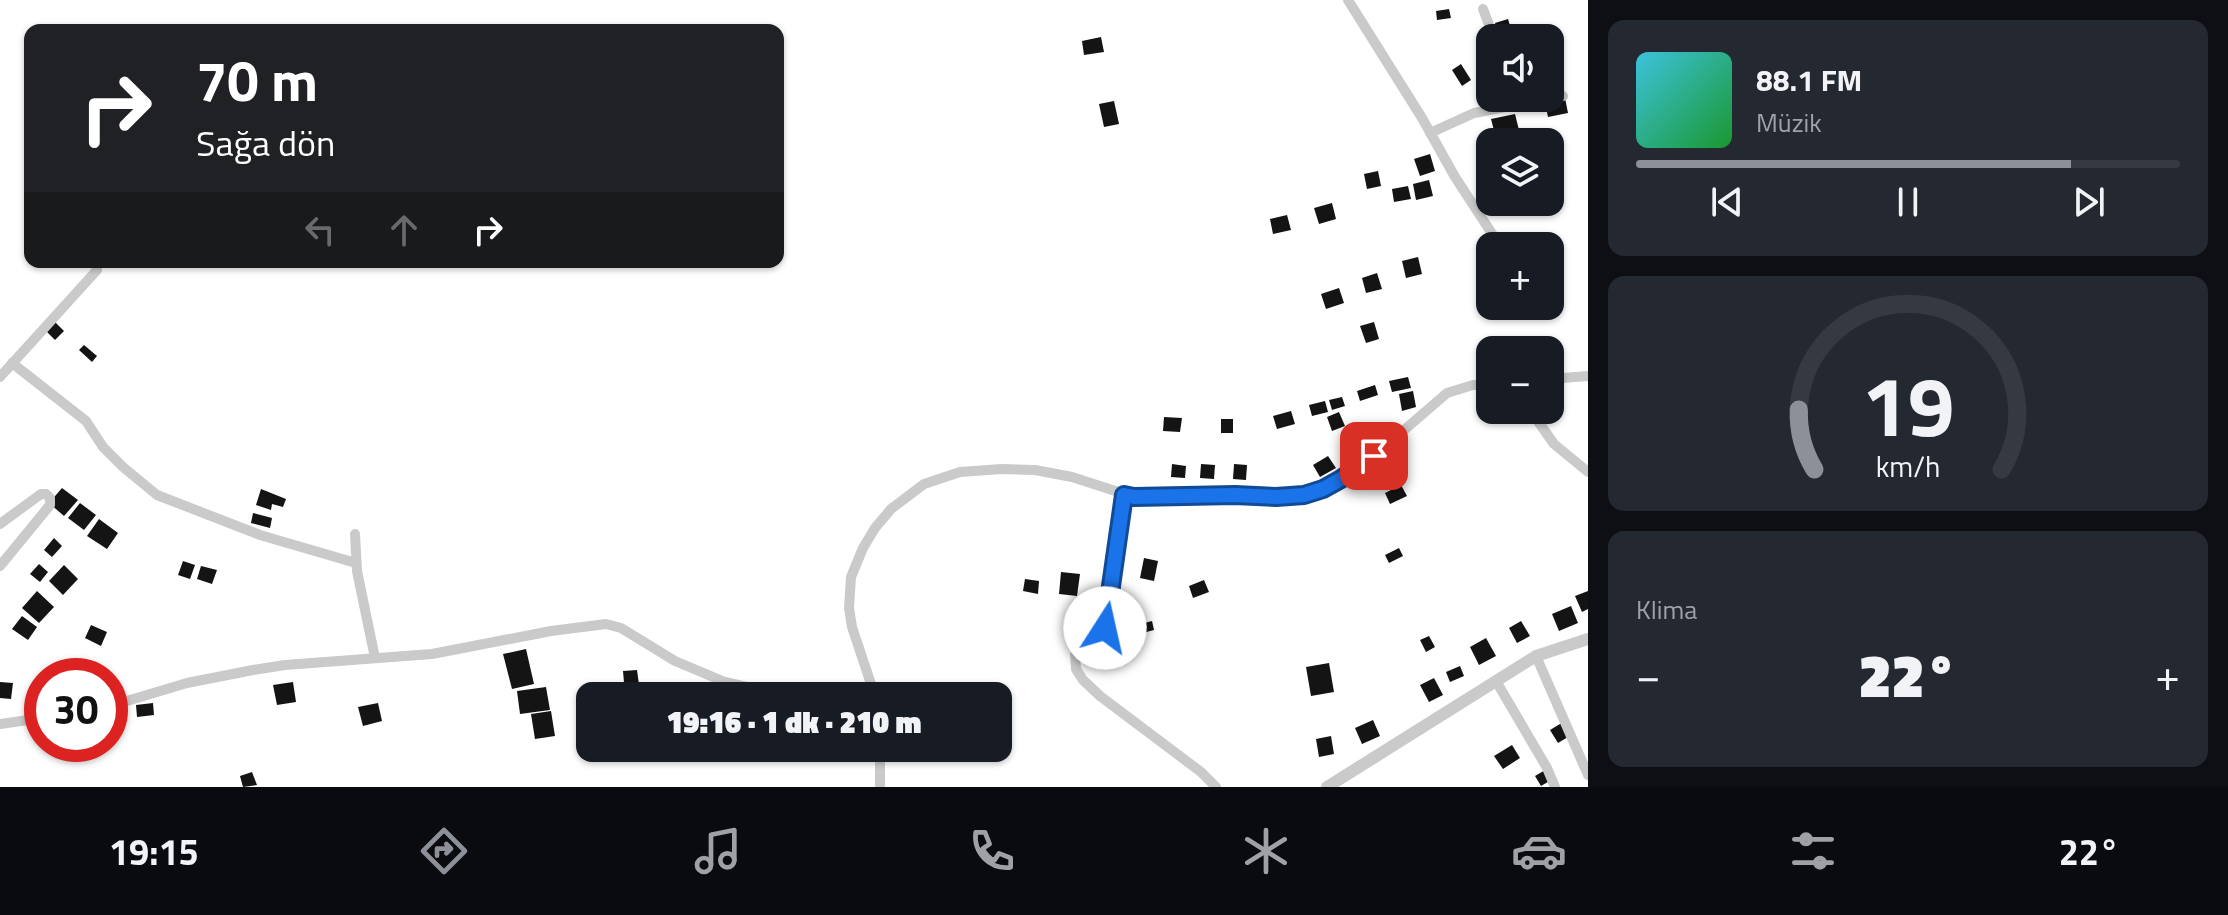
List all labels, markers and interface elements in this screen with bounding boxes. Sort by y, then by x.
map controls [1476,24,1564,424]
button: sound [1476,24,1564,112]
text: 70 m [196,38,318,123]
icon: right [64,56,168,160]
text: 88.1 FM [1756,57,1862,103]
text: Müzik [1756,103,1822,142]
text: Sağa dön [196,115,335,170]
button: layers [1476,128,1564,216]
icon: previous [1705,180,1749,224]
icon: pause [1886,180,1930,224]
icon: next [2067,180,2111,224]
icon: left [298,208,342,252]
icon: ahead [382,208,426,252]
icon: right [466,208,510,252]
button: + [1476,232,1564,320]
button: − [1476,336,1564,424]
text: 19 [1861,341,1955,467]
pin [1340,422,1408,490]
icon: arrive [1352,434,1396,478]
text: km/h [1876,445,1940,488]
position arrow [1063,586,1147,670]
text: Klima [1636,590,1697,629]
text: 22° [1859,629,1958,720]
text: − [1636,641,1661,708]
text: + [2155,641,2180,708]
speed limit sign: 30 [24,658,128,762]
text: 19:16 · 1 dk · 210 m [667,699,921,745]
icon: directions [416,823,472,879]
icon: music [690,823,746,879]
icon: phone [964,823,1020,879]
icon: climate [1238,823,1294,879]
icon: car [1511,823,1567,879]
icon: filters [1785,823,1841,879]
text: 19:15 [109,824,199,879]
text: 22° [2059,824,2119,879]

